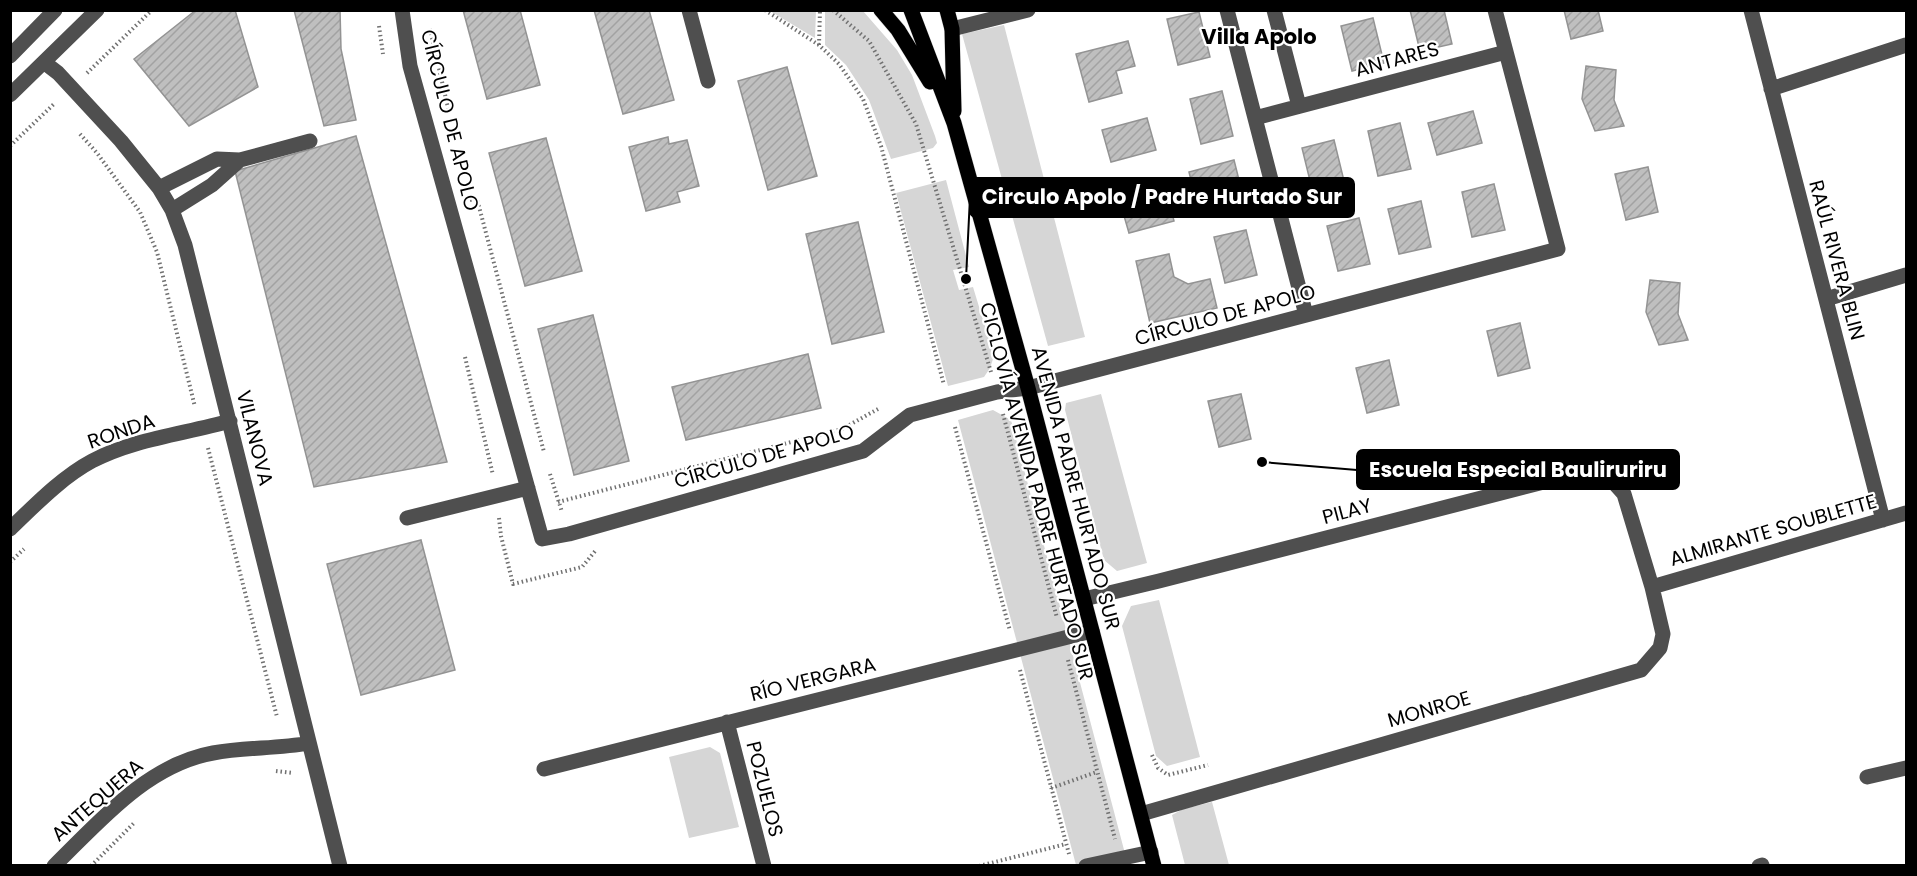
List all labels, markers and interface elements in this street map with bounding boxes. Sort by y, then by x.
district label: Villa Apolo [1201,22,1317,51]
street label: CÍRCULO DE APOLO [414,26,486,214]
street label: ANTARES [1352,34,1442,84]
street label: RAÚL RIVERA BLIN [1802,177,1872,343]
callout: Circulo Apolo / Padre Hurtado Sur [970,178,1354,217]
text: Circulo Apolo / Padre Hurtado Sur [982,182,1342,211]
street label: CÍRCULO DE APOLO [1132,277,1318,353]
street label: CICLOVÍA AVENIDA PADRE HURTADO SUR [973,299,1101,683]
street label: AVENIDA PADRE HURTADO SUR [1025,343,1127,633]
street label: VILANOVA [230,387,280,489]
street label: RONDA [84,406,158,456]
street label: CÍRCULO DE APOLO [671,417,857,495]
callout: Escuela Especial Bauliruriru [1357,450,1679,489]
text: Escuela Especial Bauliruriru [1369,455,1667,484]
street label: ALMIRANTE SOUBLETTE [1666,487,1880,573]
street label: PILAY [1319,491,1375,531]
street label: RÍO VERGARA [747,650,879,708]
street label: MONROE [1384,684,1474,734]
street label: POZUELOS [740,738,790,840]
street label: ANTEQUERA [45,752,149,848]

